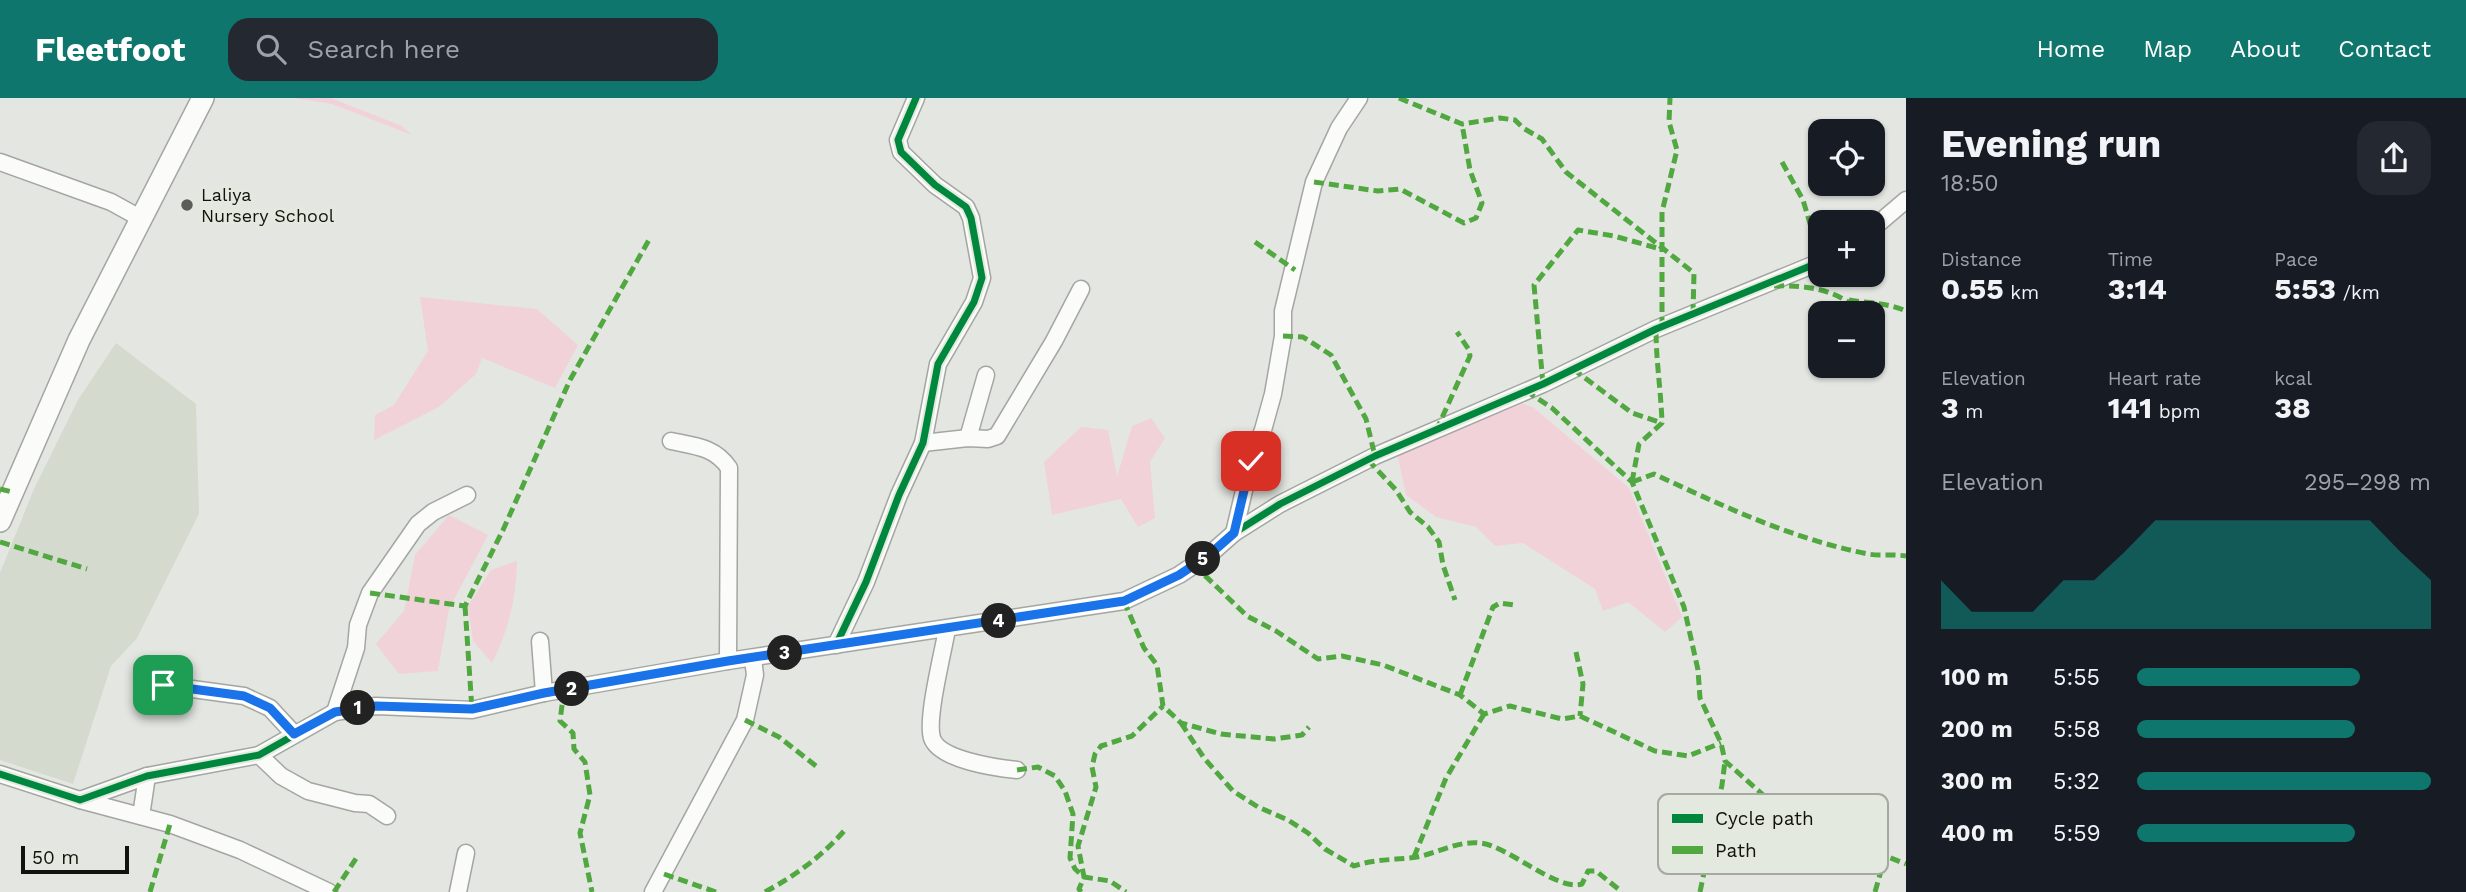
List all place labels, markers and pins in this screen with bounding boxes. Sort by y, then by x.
place label: Laliya Nursery School [201,184,335,226]
marker: Laliya Nursery School [179,197,195,213]
pin [1221,431,1281,491]
pin: 5 [1186,542,1220,576]
pin: 4 [982,603,1016,638]
pin: 3 [768,636,802,670]
pin [133,655,193,715]
pin: 2 [554,672,590,706]
pin: 1 [340,690,376,726]

